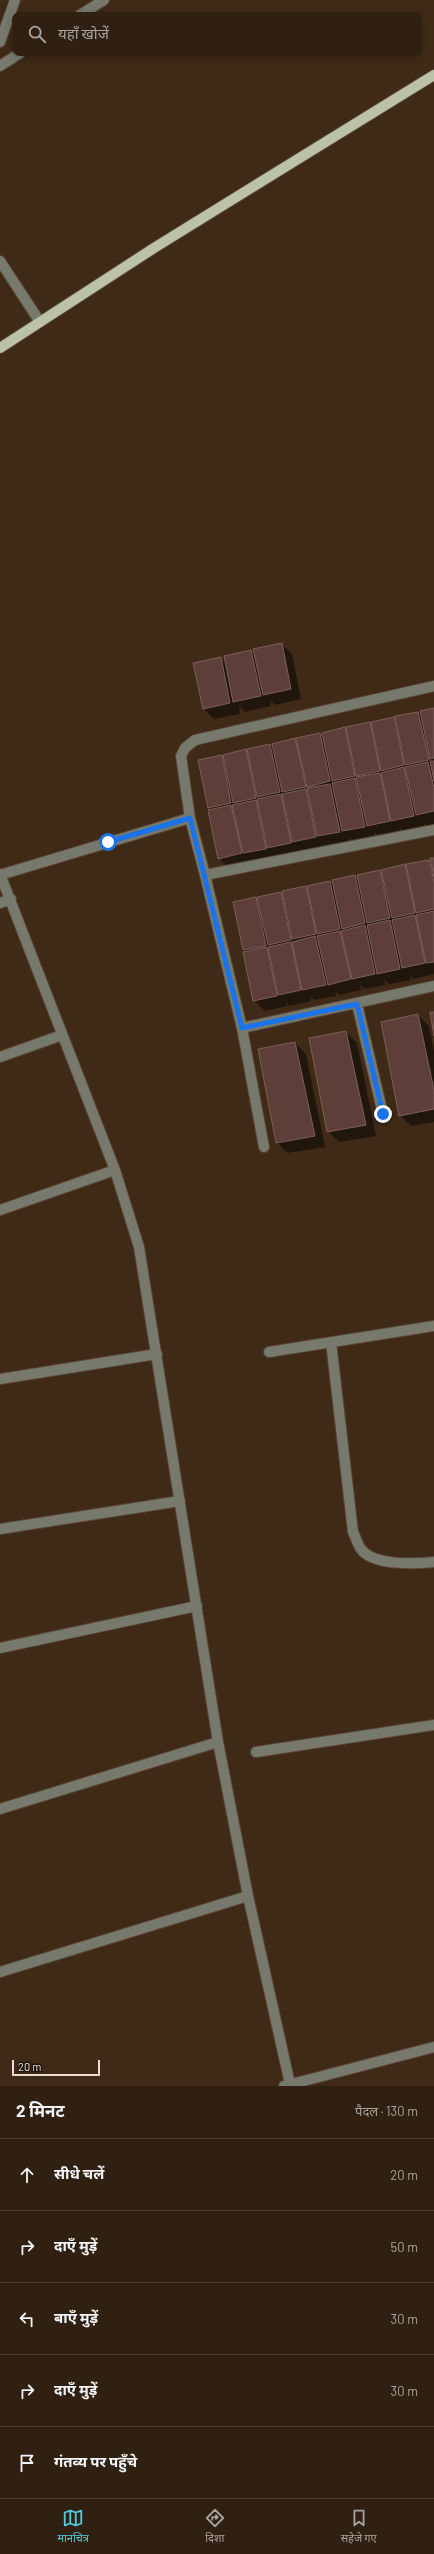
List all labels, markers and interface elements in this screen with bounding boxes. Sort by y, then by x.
search box [12,12,422,56]
icon: search [26,23,48,45]
text: यहाँ खोजें [58,24,109,42]
route start [99,833,117,851]
route end [374,1105,392,1123]
scale bar [12,2058,100,2077]
text: 20 m [18,2060,41,2073]
text: 2 मिनट [16,2100,65,2120]
text: पैदल · 130 m [355,2103,418,2119]
icon: ahead [16,2164,38,2186]
text: सीधे चलें [54,2164,104,2182]
text: 20 m [390,2167,418,2183]
icon: right [16,2236,38,2258]
text: दाएँ मुड़ें [54,2236,97,2254]
text: 50 m [391,2239,418,2255]
icon: left [16,2308,38,2330]
text: बाएँ मुड़ें [54,2308,98,2326]
text: 30 m [391,2311,418,2327]
icon: right [16,2380,38,2402]
text: दाएँ मुड़ें [54,2380,97,2398]
text: 30 m [391,2383,418,2399]
icon: arrive [16,2452,38,2474]
text: गंतव्य पर पहुँचे [54,2452,137,2470]
tab: मानचित्र [57,2507,89,2546]
tab: दिशा [204,2507,226,2546]
tab: सहेजे गए [341,2507,377,2546]

